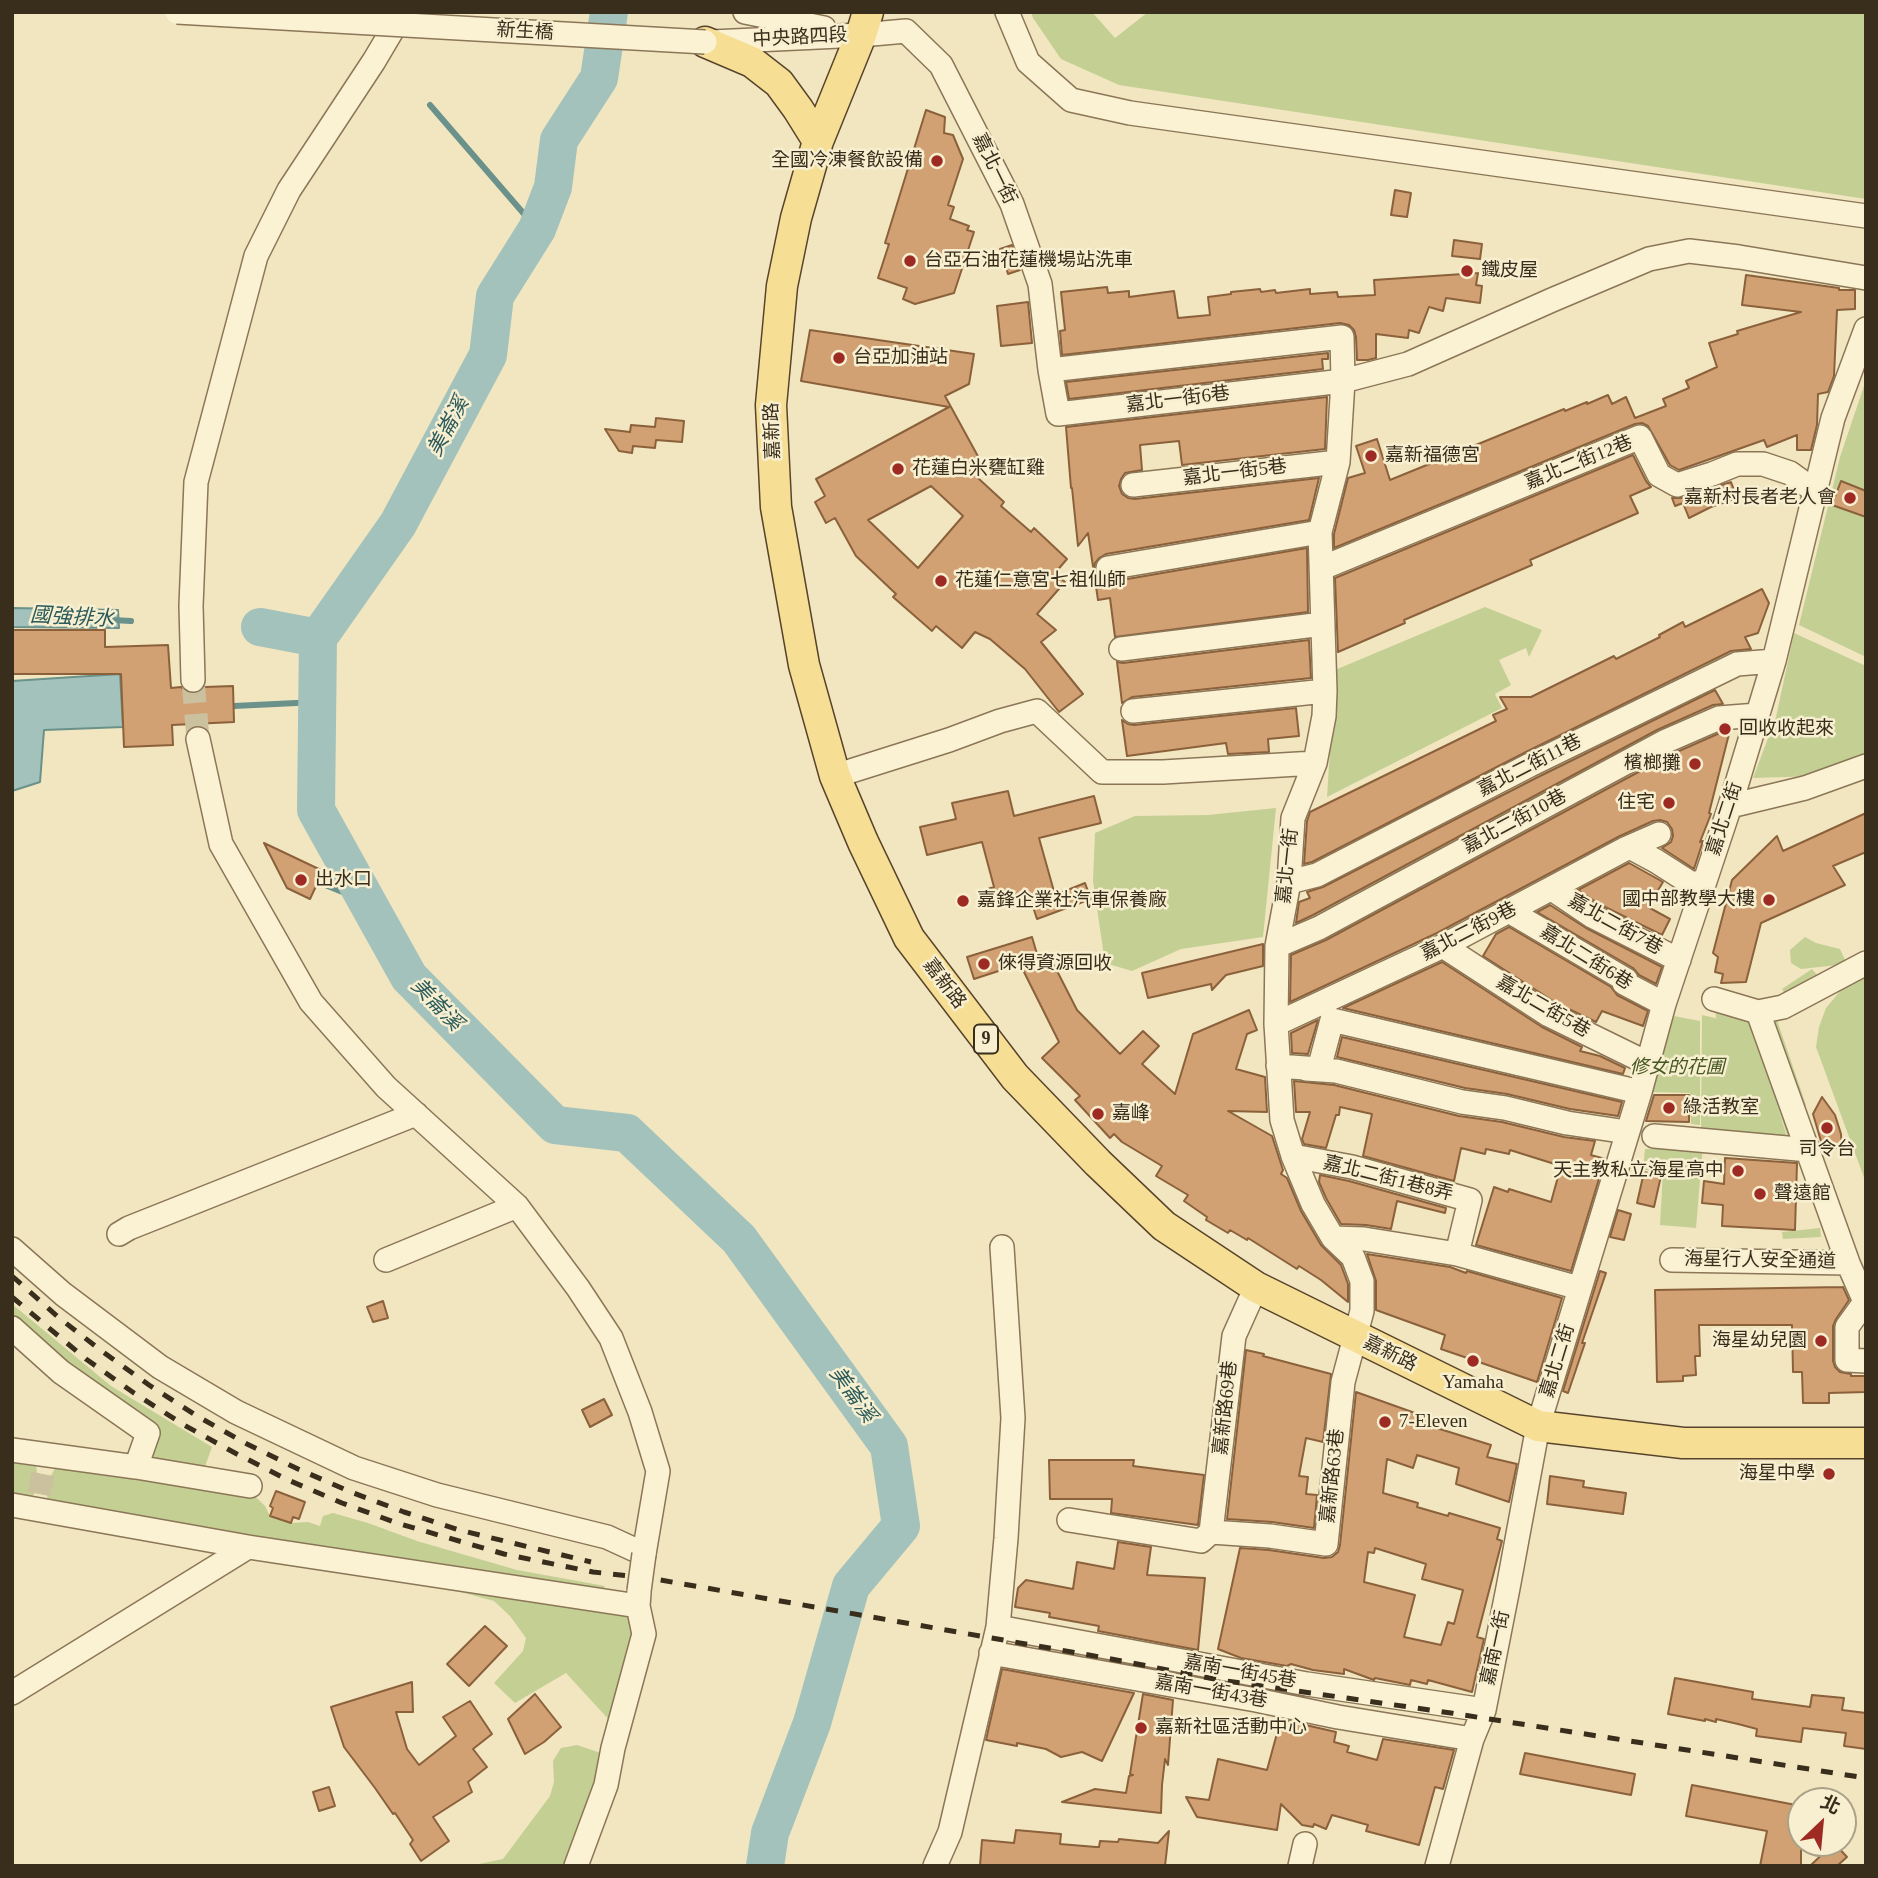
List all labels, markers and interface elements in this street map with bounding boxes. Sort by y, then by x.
street label: 新生橋 [496,19,554,45]
street label: 中央路四段 [752,24,848,52]
street label: 嘉北一街 [967,130,1021,208]
place label: 全國冷凍餐飲設備 [771,150,923,172]
marker: 全國冷凍餐飲設備 [929,153,945,169]
place label: 台亞石油花蓮機場站洗車 [924,250,1133,272]
marker: 台亞石油花蓮機場站洗車 [902,253,918,269]
place label: 鐵皮屋 [1481,260,1538,282]
marker: 鐵皮屋 [1459,263,1475,279]
place label: 台亞加油站 [853,347,948,369]
marker: 台亞加油站 [831,350,847,366]
street label: 嘉北一街6巷 [1125,382,1231,418]
water label: 美崙溪 [423,393,475,461]
street label: 嘉新路 [761,402,785,460]
street label: 嘉北二街12巷 [1522,431,1636,495]
place label: 嘉新福德宮 [1385,445,1480,467]
marker: 嘉新福德宮 [1363,448,1379,464]
street label: 嘉北一街5巷 [1182,455,1288,491]
place label: 花蓮白米甕缸雞 [912,458,1045,480]
marker: 花蓮白米甕缸雞 [890,461,906,477]
place label: 嘉新村長者老人會 [1684,487,1836,509]
marker: 嘉新村長者老人會 [1842,490,1858,506]
place label: 花蓮仁意宮七祖仙師 [955,570,1126,592]
marker: 花蓮仁意宮七祖仙師 [933,573,949,589]
water label: 國強排水 [29,603,115,633]
place label: 回收收起來 [1739,718,1834,740]
marker: 回收收起來 [1717,721,1733,737]
street label: 嘉北二街11巷 [1474,730,1586,802]
place label: 檳榔攤 [1624,753,1681,775]
marker: 檳榔攤 [1687,756,1703,772]
street label: 嘉北二街 [1702,779,1748,859]
street label: 嘉北二街10巷 [1459,785,1571,859]
place label: 住宅 [1617,792,1655,814]
marker: 住宅 [1661,795,1677,811]
street label: 嘉北一街 [1273,827,1303,905]
place label: 出水口 [315,869,372,891]
marker: 出水口 [293,872,309,888]
place label: 國中部教學大樓 [1622,889,1755,911]
place label: 嘉鋒企業社汽車保養廠 [977,890,1167,912]
street label: 嘉北二街7巷 [1564,890,1666,960]
marker: 國中部教學大樓 [1761,892,1777,908]
marker: 嘉鋒企業社汽車保養廠 [955,893,971,909]
street label: 嘉北二街9巷 [1417,898,1521,966]
street label: 嘉北二街6巷 [1536,921,1636,995]
place label: 倈得資源回收 [998,953,1112,975]
street label: 嘉新路 [918,954,970,1014]
marker: 倈得資源回收 [976,956,992,972]
street label: 嘉北二街5巷 [1492,971,1594,1043]
water label: 美崙溪 [405,974,467,1036]
road number: 9 [974,1024,998,1054]
park label: 修女的花圃 [1630,1057,1724,1079]
place label: 綠活教室 [1683,1097,1759,1119]
marker: 綠活教室 [1661,1100,1677,1116]
place label: 嘉峰 [1112,1103,1150,1125]
marker: 嘉峰 [1090,1106,1106,1122]
marker: 司令台 [1819,1120,1835,1136]
place label: 司令台 [1799,1139,1855,1161]
street label: 嘉北二街1巷8弄 [1321,1152,1455,1206]
place label: 天主教私立海星高中 [1553,1160,1724,1182]
marker: 天主教私立海星高中 [1730,1163,1746,1179]
place label: 聲遠館 [1774,1183,1831,1205]
marker: 聲遠館 [1752,1186,1768,1202]
street label: 海星行人安全通道 [1684,1248,1836,1274]
street label: 嘉北二街 [1536,1321,1580,1401]
place label: 海星幼兒園 [1712,1330,1807,1352]
street label: 嘉新路 [1359,1331,1421,1377]
marker: 海星幼兒園 [1813,1333,1829,1349]
marker: Yamaha [1465,1353,1481,1369]
street label: 嘉新路69巷 [1210,1360,1242,1456]
water label: 美崙溪 [823,1362,881,1428]
place label: Yamaha [1442,1372,1504,1394]
place label: 7-Eleven [1399,1411,1468,1433]
marker: 7-Eleven [1377,1414,1393,1430]
street label: 嘉新路63巷 [1317,1428,1349,1524]
place label: 海星中學 [1739,1463,1815,1485]
marker: 海星中學 [1821,1466,1837,1482]
street label: 嘉南一街 [1477,1608,1515,1688]
street label: 嘉南一街45巷 [1182,1651,1298,1693]
street label: 嘉南一街43巷 [1153,1671,1269,1713]
place label: 嘉新社區活動中心 [1155,1717,1307,1739]
marker: 嘉新社區活動中心 [1133,1720,1149,1736]
north arrow [1787,1787,1857,1857]
text: 北 [1817,1791,1844,1818]

